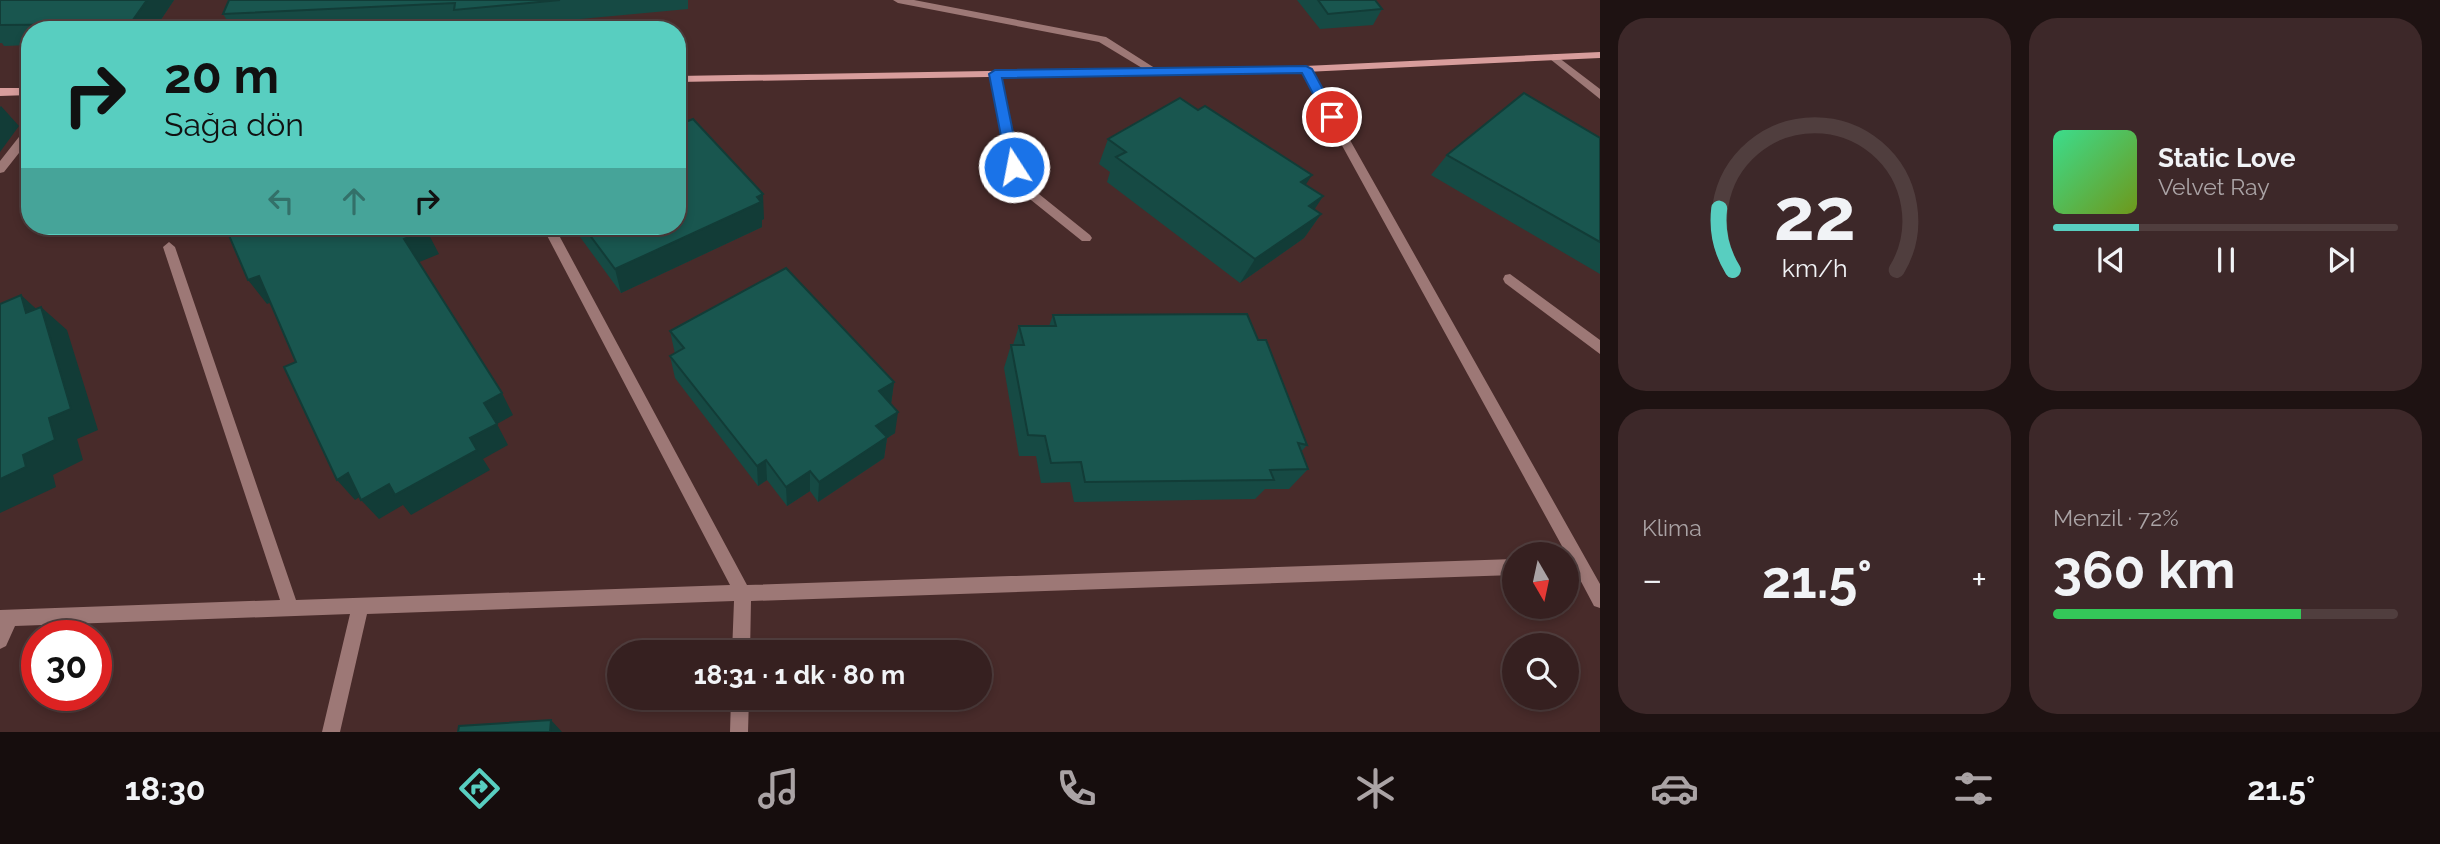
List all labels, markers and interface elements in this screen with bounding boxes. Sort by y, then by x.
text: 20 m [164,47,279,104]
icon: right [49,49,140,140]
pin [1302,87,1362,147]
icon: arrive [1313,98,1351,136]
text: Sağa dön [164,106,304,143]
position arrow [977,130,1051,204]
text: Static Love [2158,143,2296,173]
text: 22 [1773,173,1856,258]
text: Velvet Ray [2158,173,2270,200]
icon: left [262,182,300,220]
icon: ahead [335,182,373,220]
icon: right [408,182,446,220]
icon: previous [2092,241,2130,279]
icon: pause [2207,241,2245,279]
icon: next [2322,241,2360,279]
text: km/h [1782,253,1847,283]
text: Menzil · 72% [2053,504,2179,531]
text: Klima [1642,514,1702,541]
text: 360 km [2053,539,2235,600]
north arrow [1502,542,1578,620]
map controls [1502,542,1579,710]
text: 21.5° [1762,549,1872,610]
text: − [1642,557,1662,602]
text: + [1971,557,1987,602]
speed limit sign: 30 [21,620,112,711]
button: search [1502,633,1579,710]
text: 18:31 · 1 dk · 80 m [694,660,905,690]
icon: directions [455,764,504,813]
icon: music [754,764,803,813]
icon: phone [1052,764,1101,813]
icon: climate [1351,764,1400,813]
icon: car [1650,764,1699,813]
icon: filters [1949,764,1998,813]
text: 18:30 [125,770,205,807]
text: 21.5° [2247,770,2315,807]

